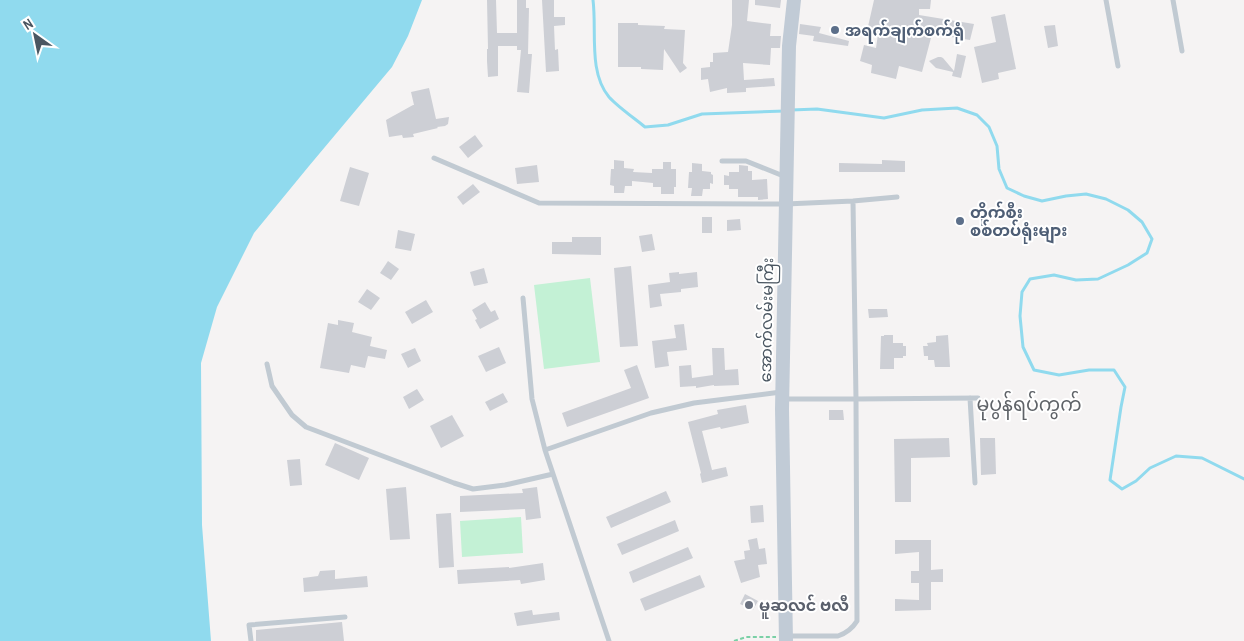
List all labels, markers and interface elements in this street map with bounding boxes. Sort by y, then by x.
north arrow [10,10,60,60]
text: N [20,14,36,34]
place label: အရက်ချက်စက်ရုံ [845,19,964,44]
marker: အရက်ချက်စက်ရုံ [829,24,841,36]
place label: တိုက်စီး စစ်တပ်ရုံးများ [970,201,1067,244]
marker: တိုက်စီး စစ်တပ်ရုံးများ [954,215,966,227]
street label: အောက်လမ်းမကြီး [754,258,781,383]
district label: မုပွန်ရပ်ကွက် [976,390,1082,421]
place label: မူဆလင် ဗလီ [759,594,849,619]
marker: မူဆလင် ဗလီ [743,599,755,611]

